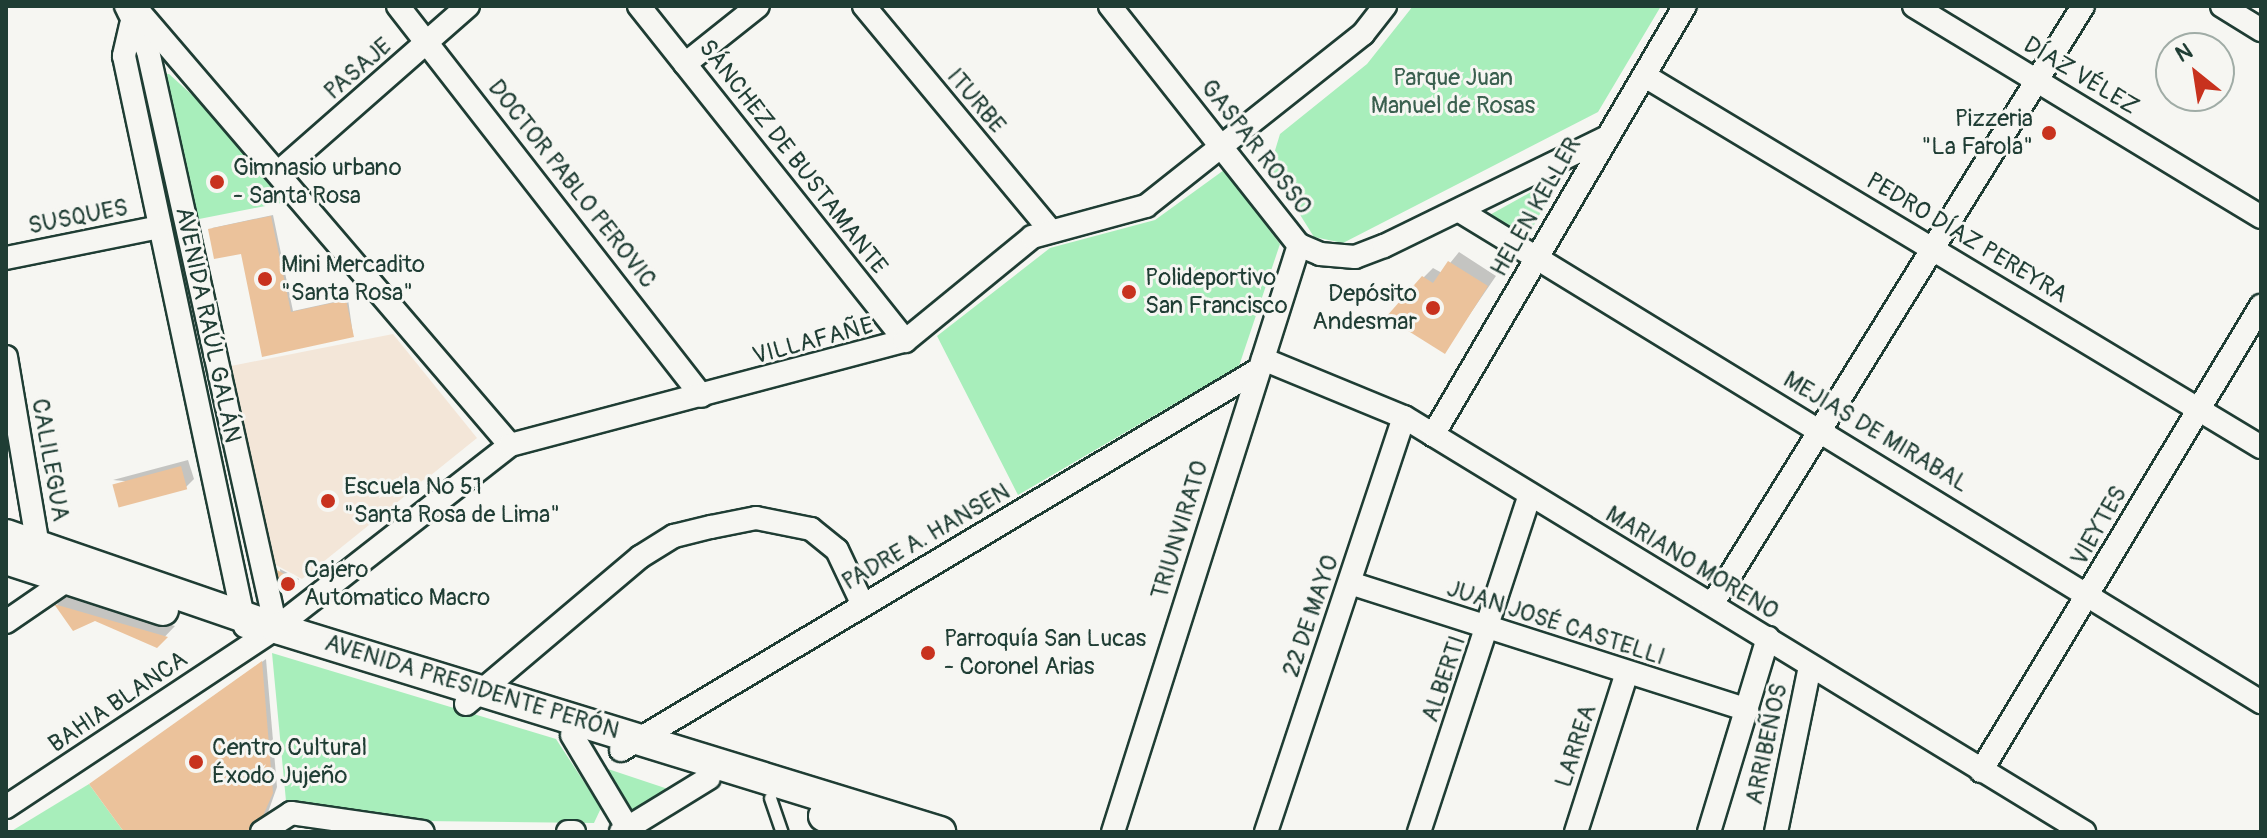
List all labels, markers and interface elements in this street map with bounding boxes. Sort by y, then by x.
street label: DÍAZ VÉLEZ [2018,30,2144,122]
street label: PASAJE [318,32,398,106]
north arrow [2155,32,2235,112]
street label: SÁNCHEZ DE BUSTAMANTE [692,34,894,280]
text: N [2171,37,2197,69]
street label: ITURBE [941,63,1011,139]
park label: Parque Juan Manuel de Rosas [1371,64,1535,120]
street label: DOCTOR PABLO PEROVIC [482,74,662,294]
street label: GASPAR ROSSO [1194,74,1318,220]
place label: Pizzeria "La Farola" [1922,105,2033,161]
marker: Pizzeria "La Farola" [2040,124,2058,142]
street label: HELEN KELLER [1485,132,1587,282]
place label: Gimnasio urbano - Santa Rosa [233,154,402,210]
street label: PEDRO DÍAZ PEREYRA [1861,167,2073,309]
marker: Gimnasio urbano - Santa Rosa [208,173,226,191]
street label: SUSQUES [26,193,130,241]
street label: AVENIDA RAÚL GALÁN [169,205,247,445]
place label: Mini Mercadito "Santa Rosa" [281,251,425,307]
place label: Polideportivo San Francisco [1145,264,1288,320]
marker: Mini Mercadito "Santa Rosa" [256,270,274,288]
place label: Depósito Andesmar [1312,280,1417,336]
marker: Polideportivo San Francisco [1120,283,1138,301]
marker: Depósito Andesmar [1424,299,1442,317]
street label: VILLAFAÑE [749,311,877,371]
street label: MEJIAS DE MIRABAL [1778,365,1974,499]
street label: CALILEGUA [25,396,75,524]
street label: TRIUNVIRATO [1145,457,1215,603]
place label: Escuela Nº 51 "Santa Rosa de Lima" [344,473,560,529]
street label: PADRE A. HANSEN [837,477,1015,597]
street label: VIEYTES [2065,481,2133,571]
marker: Escuela Nº 51 "Santa Rosa de Lima" [319,492,337,510]
street label: MARIANO MORENO [1600,500,1784,626]
street label: 22 DE MAYO [1277,551,1345,681]
place label: Cajero Automatico Macro [304,556,490,612]
street label: JUAN JOSÉ CASTELLI [1443,574,1669,672]
marker: Cajero Automatico Macro [279,575,297,593]
place label: Parroquía San Lucas - Coronel Arias [944,625,1146,681]
street label: AVENIDA PRESIDENTE PERÓN [321,628,623,746]
street label: ALBERTI [1416,632,1472,726]
marker: Parroquía San Lucas - Coronel Arias [919,644,937,662]
street label: BAHIA BLANCA [43,645,193,759]
street label: ARRIBEÑOS [1740,681,1794,807]
street label: LARREA [1549,701,1603,791]
place label: Centro Cultural Éxodo Jujeño [212,734,367,790]
marker: Centro Cultural Éxodo Jujeño [187,753,205,771]

